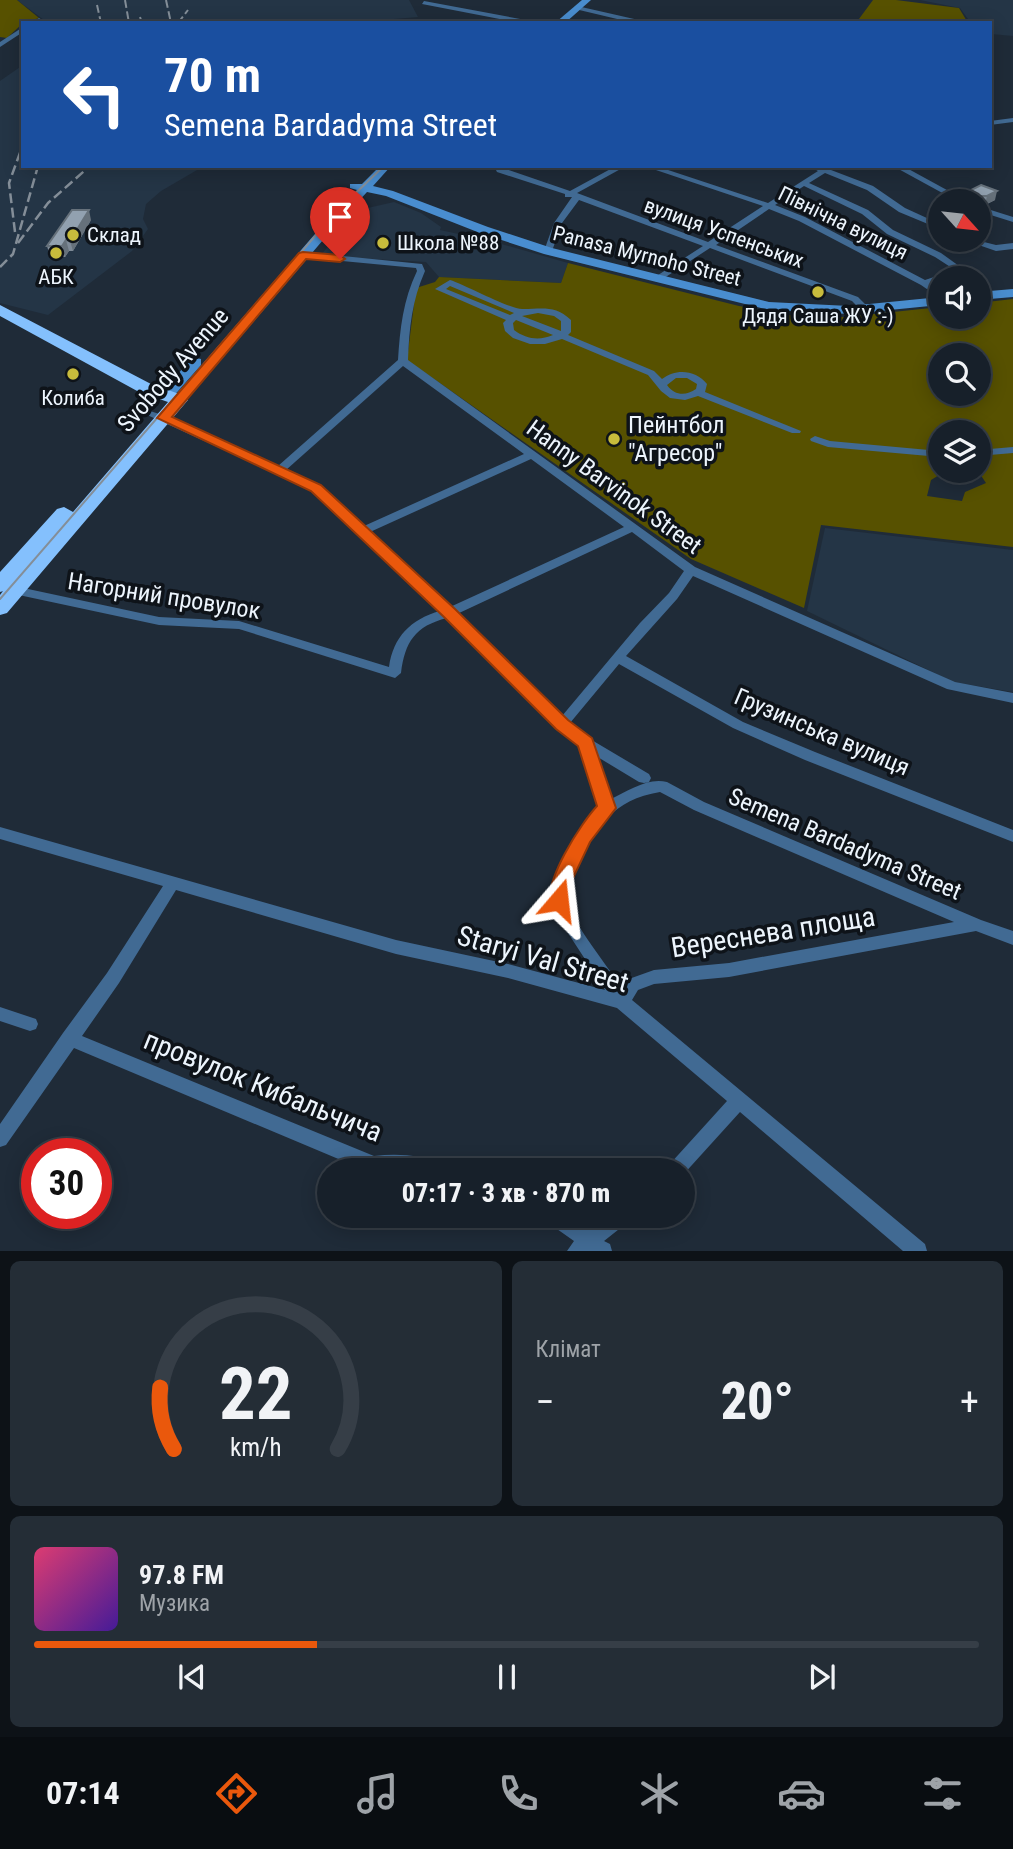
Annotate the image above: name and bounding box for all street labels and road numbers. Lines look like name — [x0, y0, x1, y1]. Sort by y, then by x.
street label: Північна вулиця — [774, 181, 912, 265]
street label: вулиця Успенських — [641, 193, 807, 273]
street label: Panasa Myrnoho Street — [551, 221, 743, 291]
street label: Svobody Avenue — [112, 302, 234, 438]
street label: Hanny Barvinok Street — [521, 414, 707, 560]
street label: Нагорний провулок — [66, 567, 263, 625]
street label: Грузинська вулиця — [730, 682, 914, 782]
street label: Semena Bardadyma Street — [724, 782, 966, 906]
street label: Вереснева площа — [669, 900, 877, 964]
street label: Staryi Val Street — [454, 919, 632, 999]
street label: провулок Кибальчича — [139, 1023, 387, 1149]

